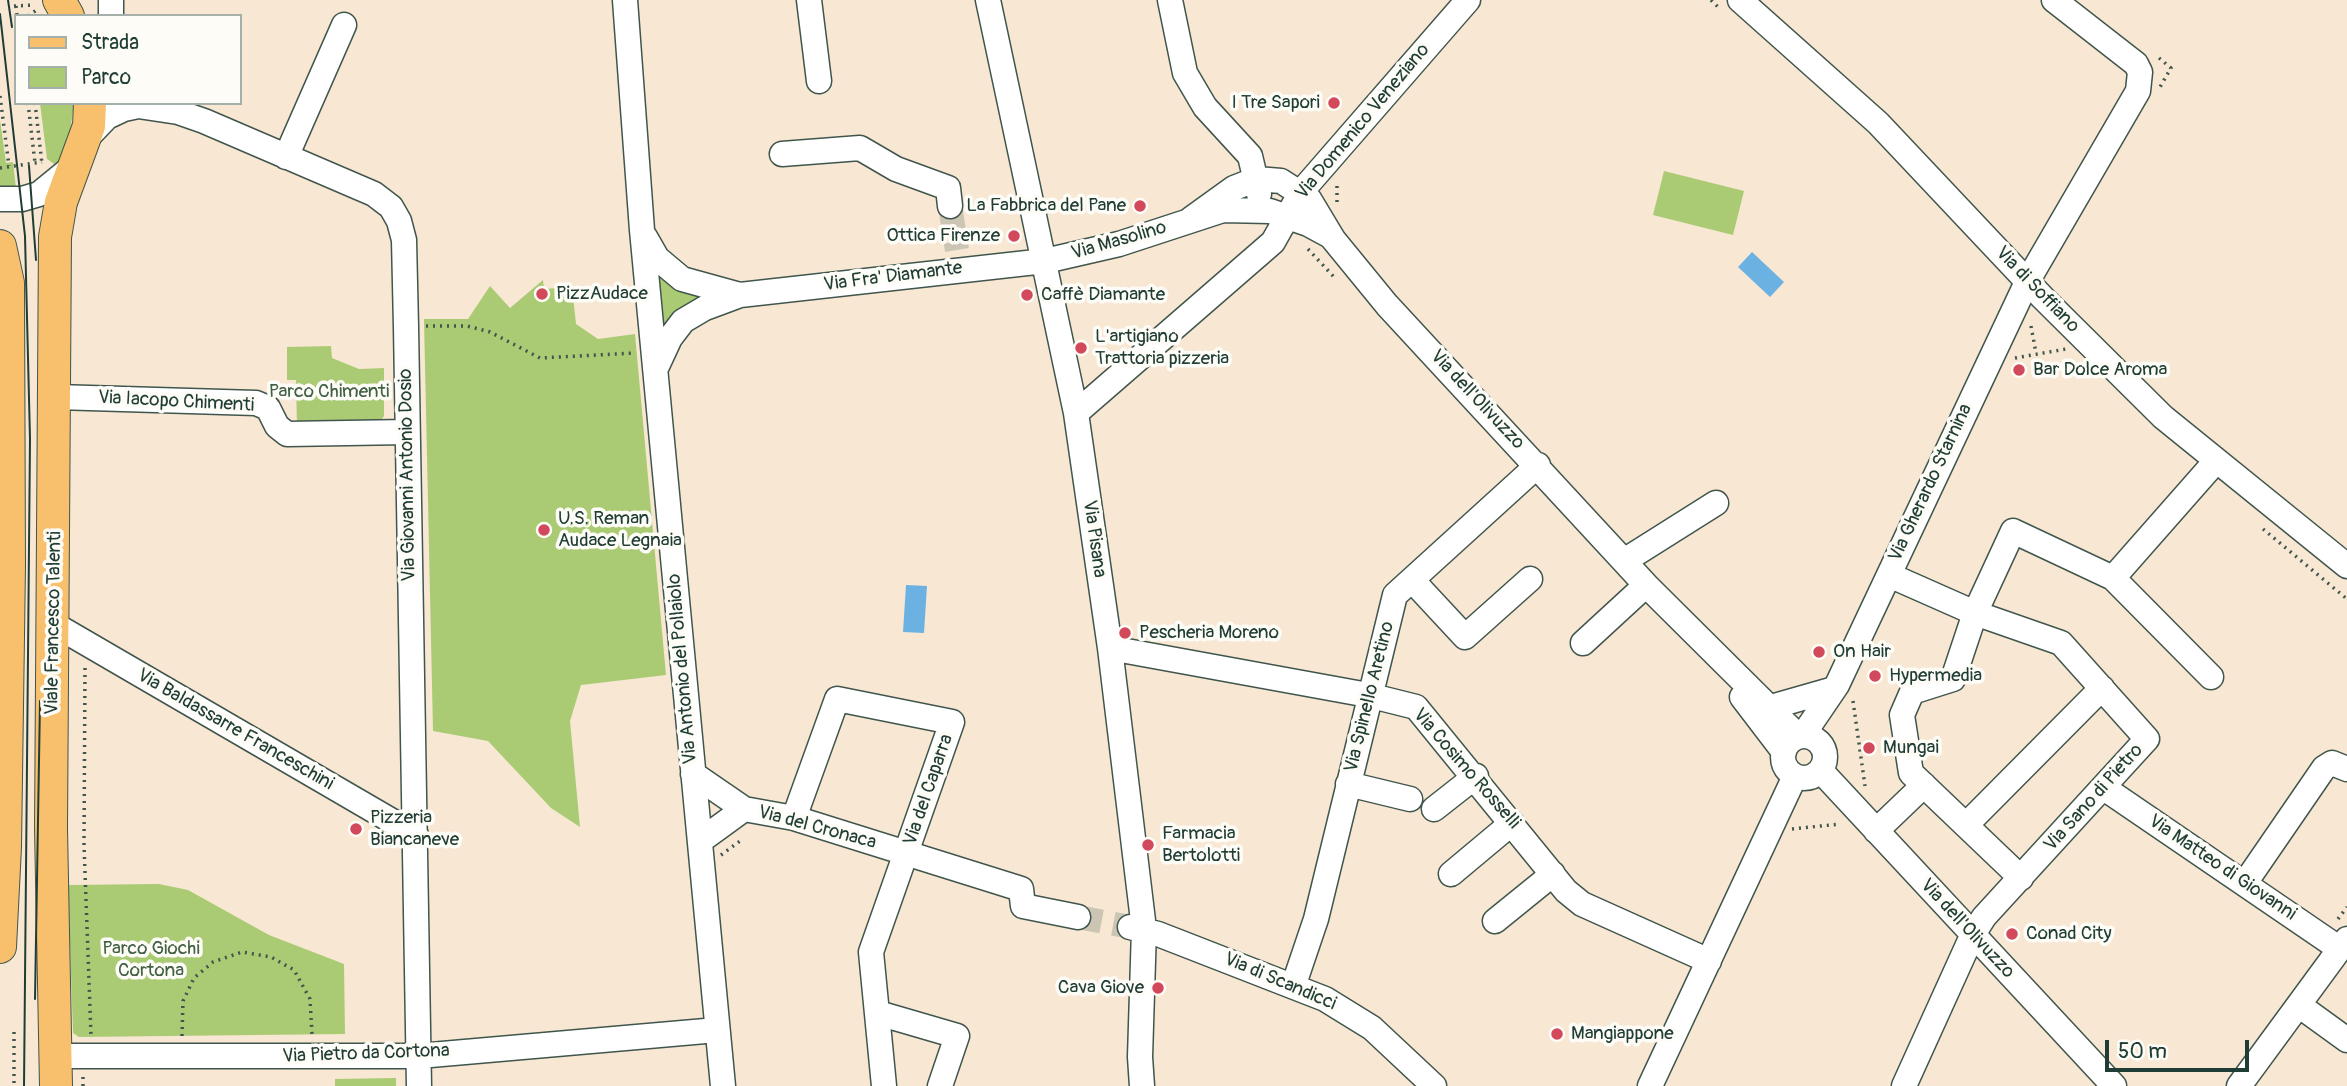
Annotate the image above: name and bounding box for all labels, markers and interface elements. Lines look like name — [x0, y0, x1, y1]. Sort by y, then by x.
legend — [14, 14, 242, 105]
text: Strada — [81, 29, 139, 56]
street label: Via Domenico Veneziano — [1291, 39, 1435, 205]
text: Parco — [81, 64, 131, 91]
place label: I Tre Sapori — [1231, 92, 1320, 114]
marker: I Tre Sapori — [1326, 95, 1342, 111]
place label: La Fabbrica del Pane — [966, 195, 1126, 217]
marker: La Fabbrica del Pane — [1132, 198, 1148, 214]
street label: Via Masolino — [1069, 217, 1169, 265]
place label: Ottica Firenze — [886, 225, 1000, 247]
marker: Ottica Firenze — [1006, 228, 1022, 244]
street label: Via di Soffiano — [1990, 242, 2084, 338]
street label: Via Fra' Diamante — [822, 257, 964, 297]
place label: PizzAudace — [556, 283, 648, 305]
place label: Caffè Diamante — [1041, 284, 1165, 306]
marker: PizzAudace — [534, 286, 550, 302]
marker: Caffè Diamante — [1019, 287, 1035, 303]
place label: L'artigiano Trattoria pizzeria — [1095, 326, 1229, 370]
marker: L'artigiano Trattoria pizzeria — [1073, 340, 1089, 356]
street label: Via dell'Olivuzzo — [1425, 345, 1529, 455]
place label: Bar Dolce Aroma — [2033, 359, 2167, 381]
marker: Bar Dolce Aroma — [2011, 362, 2027, 378]
street label: Via Giovanni Antonio Dosio — [395, 368, 421, 582]
park label: Parco Chimenti — [269, 381, 389, 403]
street label: Via Iacopo Chimenti — [97, 387, 255, 417]
street label: Via Gherardo Starnina — [1884, 400, 1978, 566]
street label: Via Pisana — [1077, 499, 1111, 579]
place label: U.S. Reman Audace Legnaia — [558, 508, 682, 552]
marker: U.S. Reman Audace Legnaia — [536, 522, 552, 538]
street label: Viale Francesco Talenti — [41, 531, 67, 715]
street label: Via Antonio del Pollaiolo — [663, 573, 703, 765]
street label: Via Spinello Aretino — [1340, 619, 1400, 775]
place label: Pescheria Moreno — [1139, 622, 1279, 644]
marker: Pescheria Moreno — [1117, 625, 1133, 641]
place label: On Hair — [1833, 641, 1891, 663]
marker: On Hair — [1811, 644, 1827, 660]
street label: Via Baldassarre Franceschini — [133, 664, 337, 796]
place label: Hypermedia — [1889, 665, 1982, 687]
marker: Hypermedia — [1867, 668, 1883, 684]
street label: Via Cosimo Rosselli — [1407, 704, 1525, 834]
street label: Via del Caparra — [899, 731, 959, 849]
place label: Mungai — [1883, 737, 1939, 759]
marker: Mungai — [1861, 740, 1877, 756]
street label: Via Sano di Pietro — [2040, 740, 2148, 856]
street label: Via del Cronaca — [755, 801, 879, 855]
place label: Pizzeria Biancaneve — [370, 807, 459, 851]
street label: Via Matteo di Giovanni — [2144, 810, 2300, 926]
marker: Pizzeria Biancaneve — [348, 821, 364, 837]
place label: Farmacia Bertolotti — [1162, 823, 1240, 867]
marker: Farmacia Bertolotti — [1140, 837, 1156, 853]
street label: Via dell'Olivuzzo — [1915, 874, 2019, 984]
place label: Conad City — [2026, 923, 2112, 945]
marker: Conad City — [2004, 926, 2020, 942]
park label: Parco Giochi Cortona — [102, 938, 200, 982]
street label: Via di Scandicci — [1220, 948, 1340, 1016]
place label: Cava Giove — [1058, 977, 1144, 999]
marker: Cava Giove — [1150, 980, 1166, 996]
place label: Mangiappone — [1571, 1023, 1674, 1045]
marker: Mangiappone — [1549, 1026, 1565, 1042]
scale bar — [2109, 1026, 2252, 1070]
text: 50 m — [2118, 1038, 2167, 1065]
street label: Via Pietro da Cortona — [282, 1040, 450, 1068]

